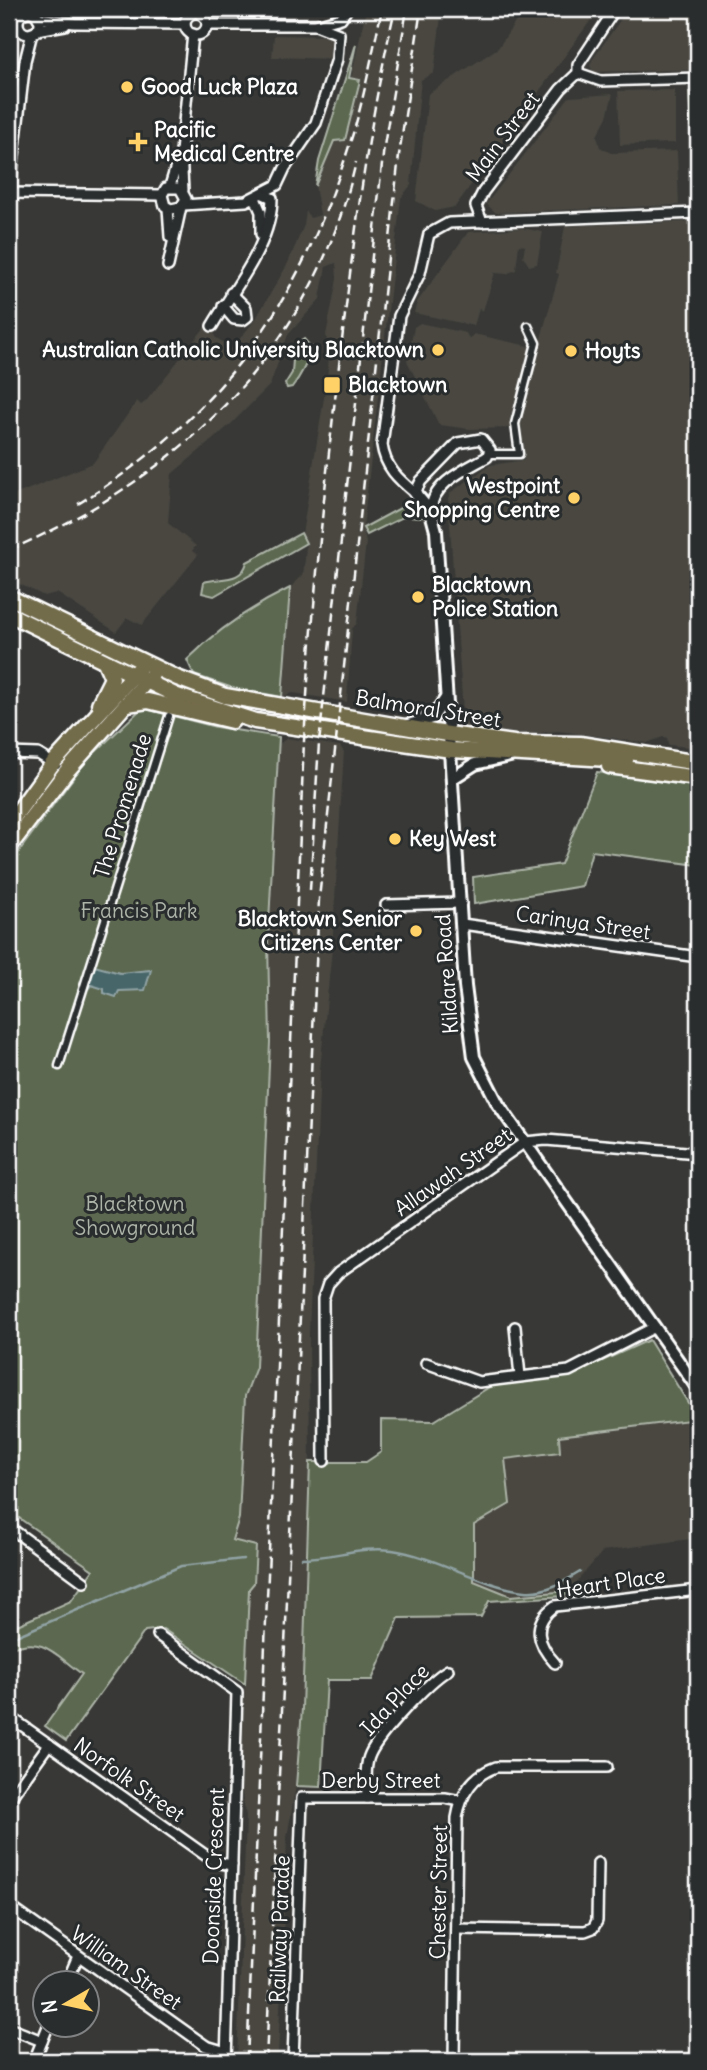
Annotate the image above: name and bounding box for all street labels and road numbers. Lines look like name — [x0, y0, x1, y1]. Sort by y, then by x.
street label: Main Street — [460, 86, 546, 187]
street label: Balmoral Street — [353, 684, 503, 733]
street label: The Promenade — [88, 730, 157, 881]
street label: Carinya Street — [514, 900, 652, 945]
street label: Kildare Road — [429, 913, 464, 1035]
street label: Allawah Street — [389, 1121, 516, 1222]
street label: Heart Place — [555, 1562, 667, 1604]
street label: Ida Place — [354, 1658, 435, 1741]
street label: Norfolk Street — [68, 1731, 190, 1828]
street label: Derby Street — [321, 1767, 441, 1794]
street label: Doonside Crescent — [197, 1787, 230, 1965]
street label: Chester Street — [424, 1824, 453, 1960]
street label: Railway Parade — [263, 1855, 296, 2003]
street label: William Street — [66, 1919, 187, 2016]

